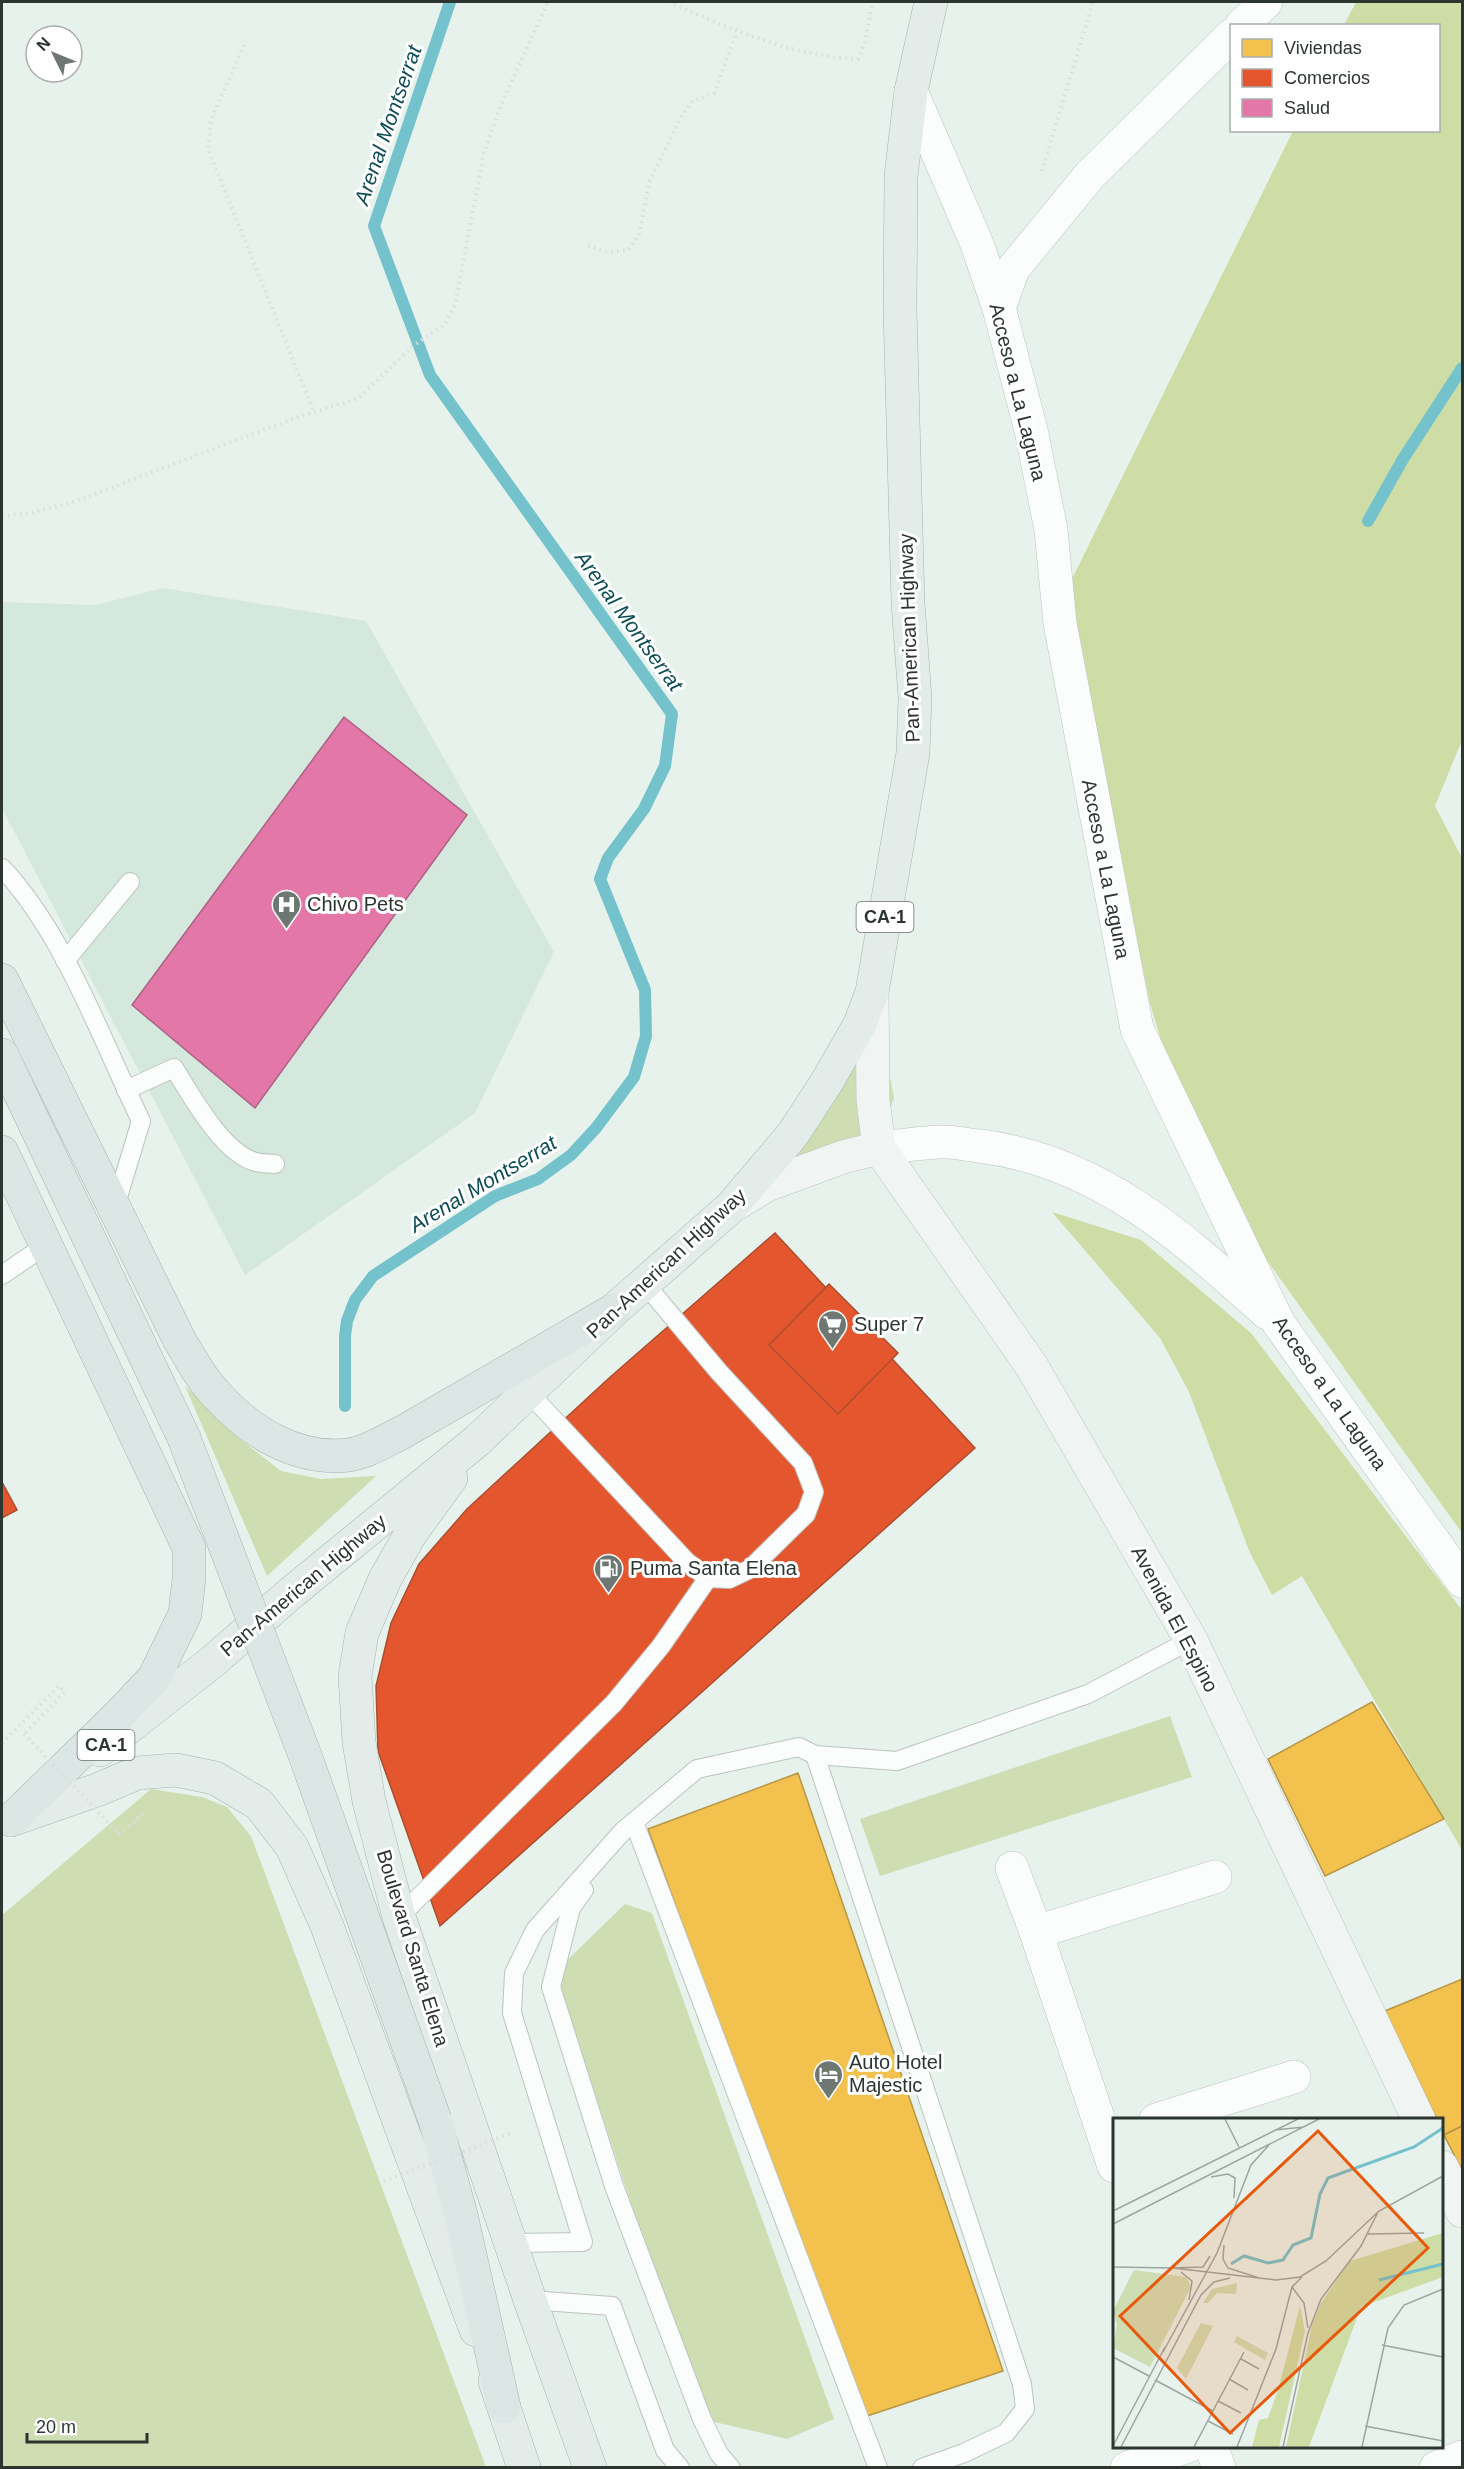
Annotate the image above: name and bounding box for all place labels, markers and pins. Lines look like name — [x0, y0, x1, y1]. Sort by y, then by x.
hospital icon: Chivo Pets — [270, 888, 302, 930]
place label: Chivo Pets — [307, 893, 404, 915]
supermarket icon: Super 7 — [817, 1308, 849, 1350]
place label: Super 7 — [854, 1313, 924, 1335]
fuel station icon: Puma Santa Elena — [593, 1552, 625, 1594]
place label: Puma Santa Elena — [630, 1557, 798, 1579]
place label: Auto Hotel Majestic — [849, 2051, 942, 2096]
hotel icon: Auto Hotel Majestic — [812, 2058, 844, 2100]

